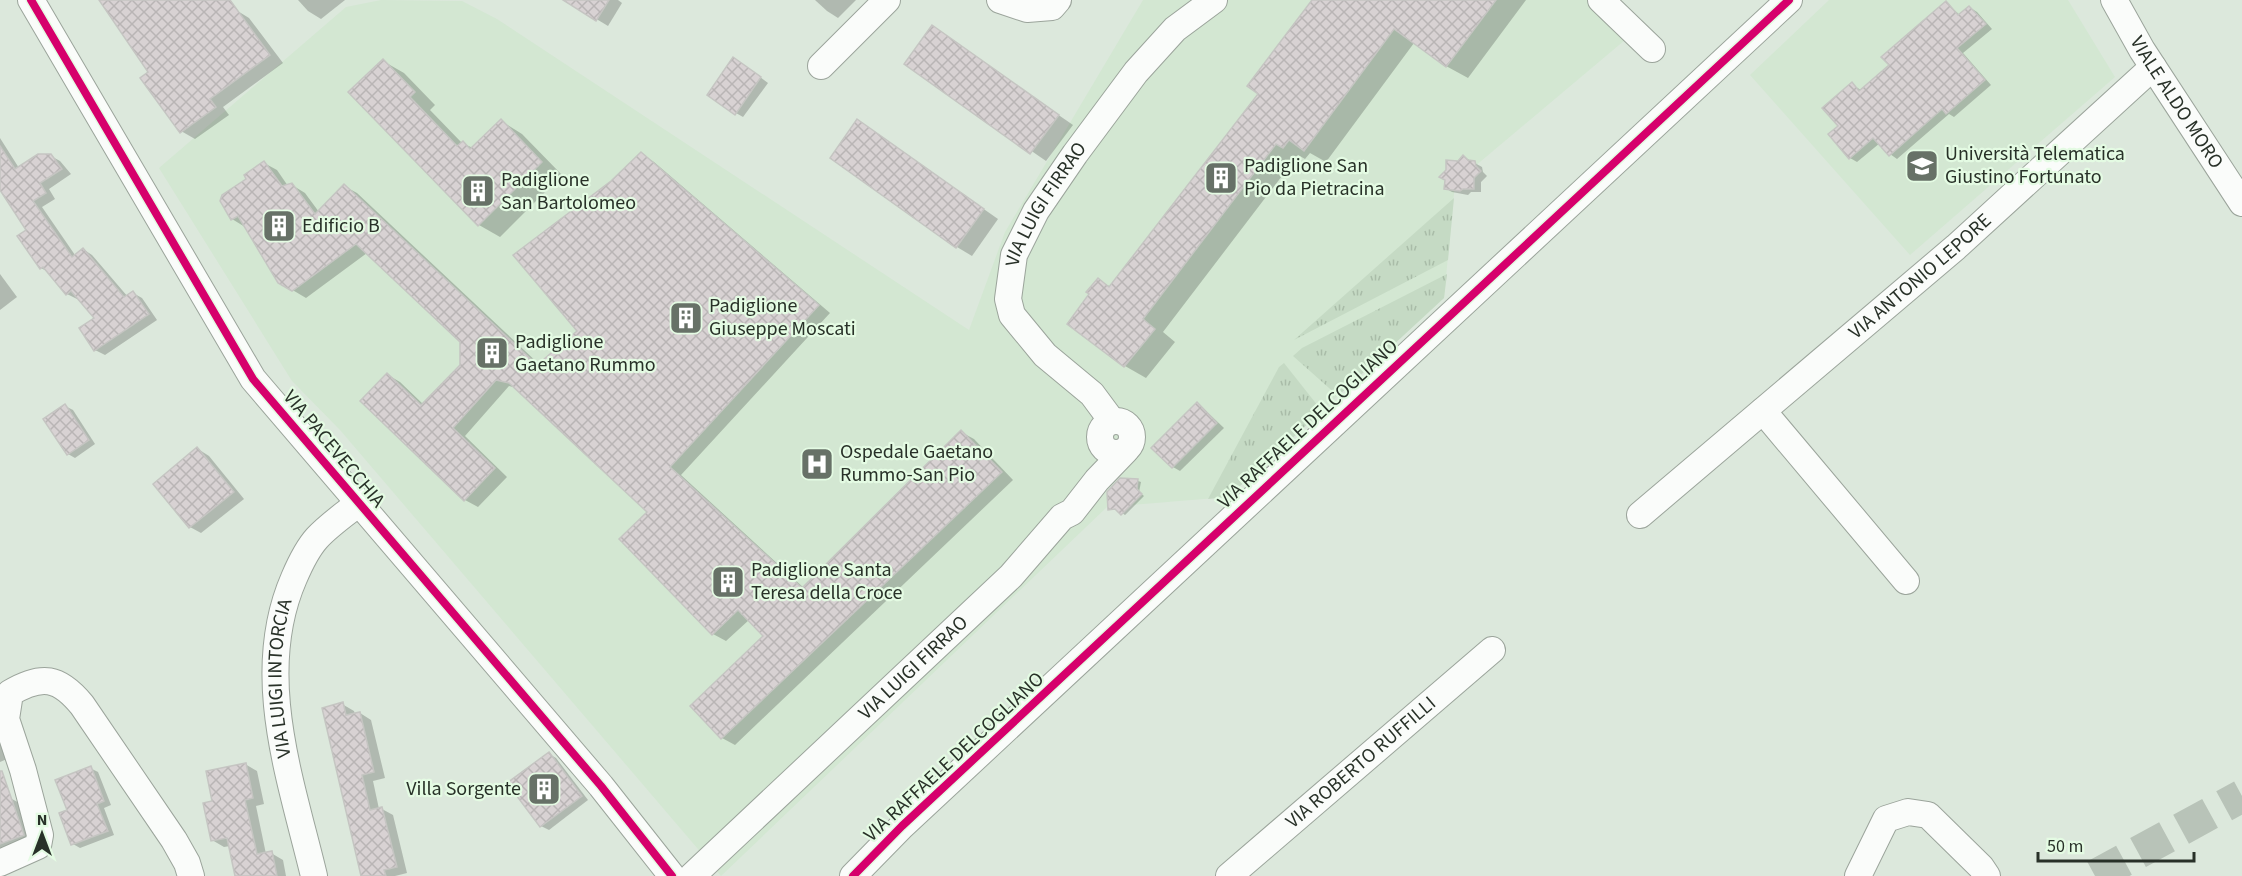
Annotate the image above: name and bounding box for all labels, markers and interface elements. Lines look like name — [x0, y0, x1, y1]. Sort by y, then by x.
street label: VIALE ALDO MORO — [2123, 31, 2230, 174]
street label: VIA LUIGI FIRRAO — [999, 136, 1093, 268]
place label: Università Telematica Giustino Fortunato — [1945, 140, 2125, 191]
school or university icon: Università Telematica Giustino Fortunato — [1904, 148, 1940, 184]
place label: Padiglione San Pio da Pietracina — [1244, 152, 1385, 203]
building icon: Padiglione San Pio da Pietracina — [1203, 160, 1239, 196]
place label: Padiglione San Bartolomeo — [501, 166, 636, 217]
building icon: Padiglione San Bartolomeo — [460, 173, 496, 209]
street label: VIA ANTONIO LEPORE — [1843, 207, 1998, 346]
building icon: Edificio B — [261, 208, 297, 244]
place label: Edificio B — [302, 212, 380, 240]
place label: Padiglione Giuseppe Moscati — [709, 292, 856, 343]
building icon: Padiglione Giuseppe Moscati — [668, 300, 704, 336]
place label: Padiglione Gaetano Rummo — [515, 328, 656, 379]
street label: VIA RAFFAELE DELCOGLIANO — [1211, 333, 1405, 515]
building icon: Padiglione Gaetano Rummo — [474, 335, 510, 371]
street label: VIA PACEVECCHIA — [276, 384, 392, 514]
place label: Ospedale Gaetano Rummo-San Pio — [840, 438, 993, 489]
hospital icon: Ospedale Gaetano Rummo-San Pio — [799, 446, 835, 482]
place label: Padiglione Santa Teresa della Croce — [751, 556, 902, 607]
building icon: Padiglione Santa Teresa della Croce — [710, 564, 746, 600]
street label: VIA LUIGI INTORCIA — [261, 595, 299, 760]
street label: VIA LUIGI FIRRAO — [852, 609, 974, 726]
street label: VIA RAFFAELE DELCOGLIANO — [857, 666, 1051, 848]
street label: VIA ROBERTO RUFFILLI — [1280, 690, 1442, 835]
building icon: Villa Sorgente — [526, 771, 562, 807]
place label: Villa Sorgente — [406, 775, 521, 803]
north arrow — [12, 804, 72, 864]
text: N — [37, 809, 47, 831]
scale bar — [2038, 825, 2194, 863]
text: 50 m — [2047, 834, 2083, 859]

